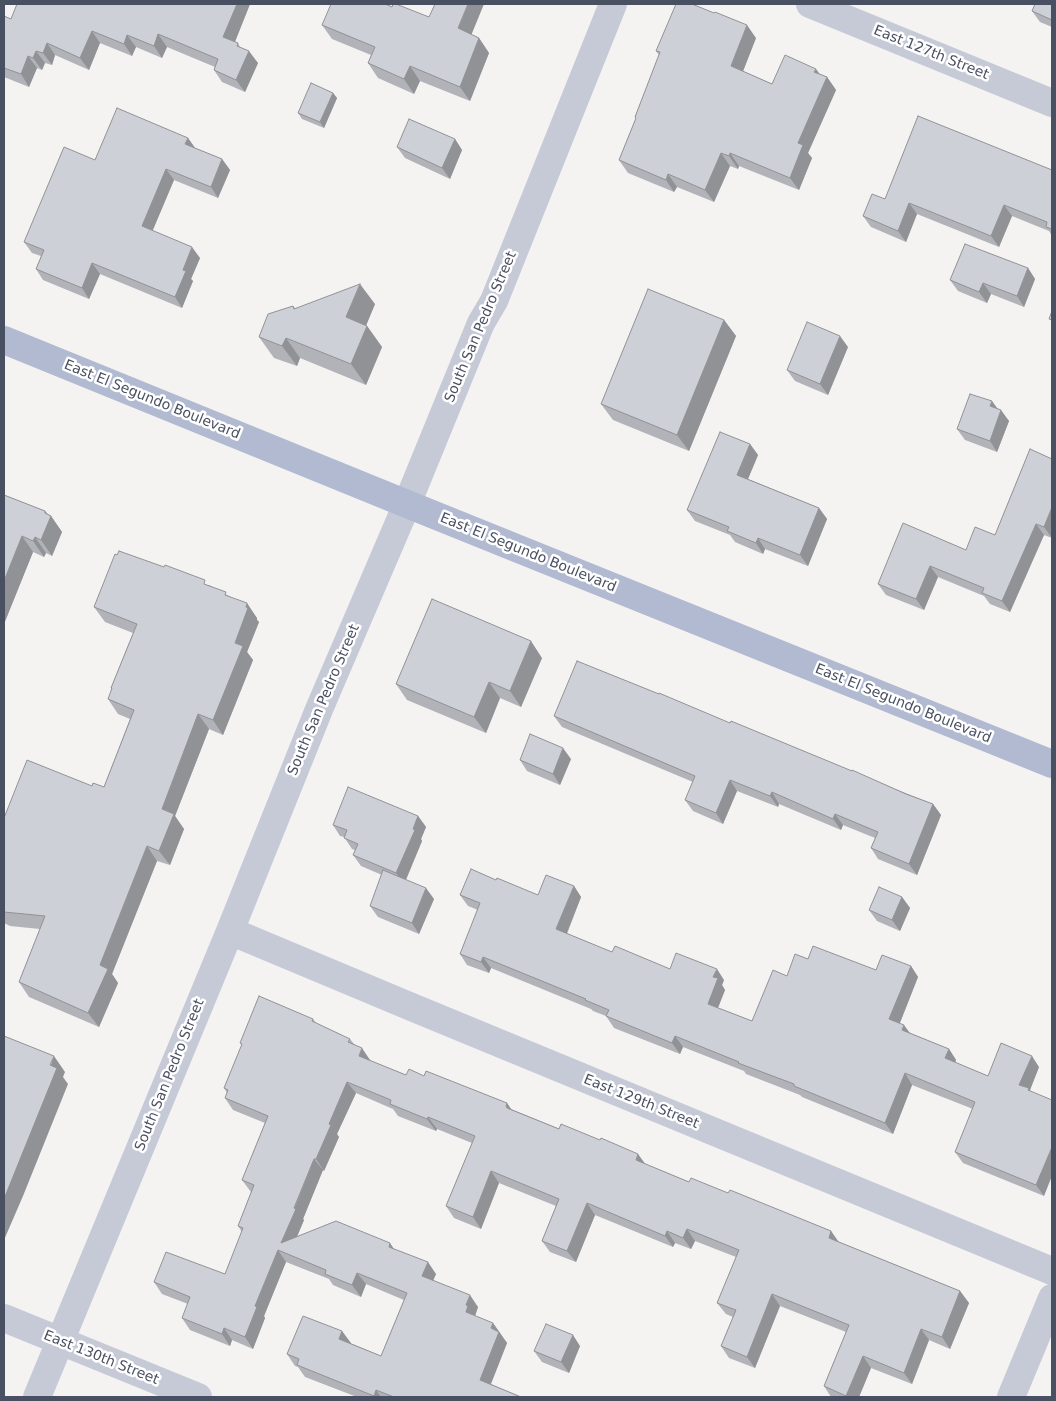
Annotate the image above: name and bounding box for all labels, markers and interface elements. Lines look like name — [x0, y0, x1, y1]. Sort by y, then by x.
street label: East 127th Street — [871, 22, 991, 84]
street label: South San Pedro Street — [442, 249, 520, 405]
street label: East El Segundo Boulevard — [61, 357, 243, 443]
street label: East El Segundo Boulevard — [437, 510, 619, 596]
street label: South San Pedro Street — [285, 622, 363, 778]
street label: East El Segundo Boulevard — [812, 661, 994, 747]
street label: South San Pedro Street — [132, 997, 208, 1153]
street label: East 129th Street — [581, 1071, 701, 1133]
street label: East 130th Street — [41, 1327, 161, 1389]

